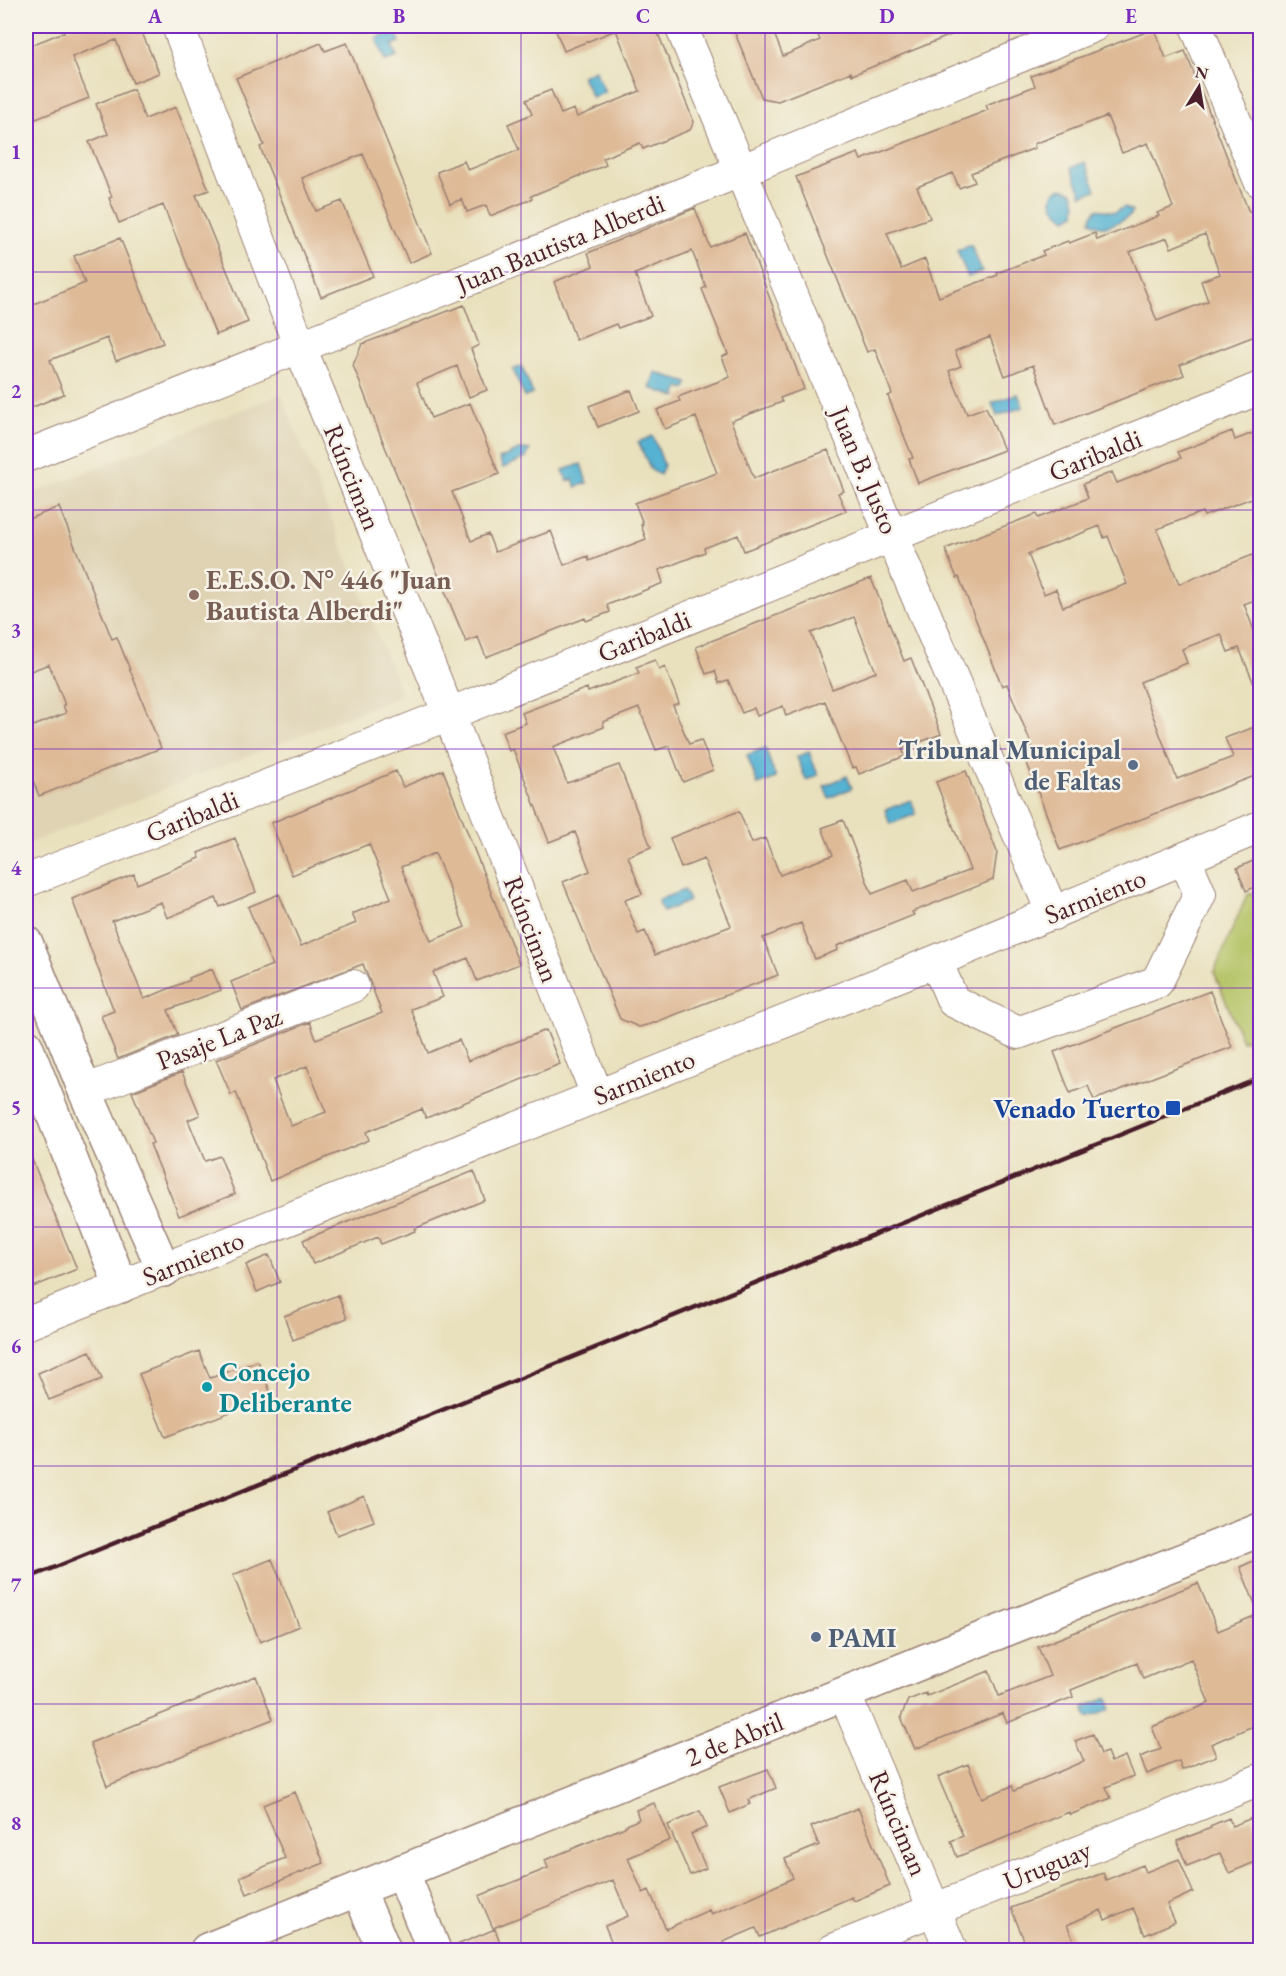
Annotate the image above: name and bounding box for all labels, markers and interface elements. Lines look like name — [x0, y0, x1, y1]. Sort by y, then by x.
text: A — [147, 3, 163, 29]
text: B — [393, 3, 405, 29]
text: C — [636, 3, 650, 29]
text: D — [879, 3, 895, 29]
text: E — [1125, 3, 1137, 29]
north arrow — [1169, 57, 1229, 117]
text: N — [1193, 61, 1210, 84]
text: 1 — [11, 139, 21, 165]
street label: Juan Bautista Alberdi — [449, 185, 670, 302]
text: 2 — [11, 378, 22, 404]
street label: Juan B. Justo — [822, 399, 908, 539]
street label: Rúnciman — [316, 419, 390, 535]
street label: Garibaldi — [1043, 420, 1147, 489]
place label: E.E.S.O. N° 446 "Juan Bautista Alberdi" — [206, 562, 452, 628]
marker: E.E.S.O. N° 446 "Juan Bautista Alberdi" — [187, 588, 201, 602]
street label: Garibaldi — [592, 601, 696, 670]
text: 3 — [11, 617, 21, 643]
place label: Tribunal Municipal de Faltas — [898, 732, 1121, 798]
marker: Tribunal Municipal de Faltas — [1126, 758, 1140, 772]
street label: Garibaldi — [140, 781, 244, 850]
text: 4 — [11, 855, 22, 881]
street label: Sarmiento — [1039, 860, 1151, 932]
street label: Rúnciman — [496, 871, 568, 987]
street label: Pasaje La Paz — [151, 998, 287, 1078]
street label: Sarmiento — [588, 1041, 700, 1113]
place label: Venado Tuerto — [993, 1091, 1160, 1126]
text: 5 — [11, 1094, 21, 1120]
marker: Venado Tuerto — [1164, 1099, 1182, 1117]
street label: Sarmiento — [137, 1222, 249, 1294]
text: 6 — [11, 1333, 22, 1359]
place label: Concejo Deliberante — [219, 1354, 352, 1420]
marker: Concejo Deliberante — [200, 1380, 214, 1394]
text: 7 — [11, 1572, 22, 1598]
place label: PAMI — [828, 1620, 896, 1655]
marker: PAMI — [809, 1630, 823, 1644]
street label: 2 de Abril — [680, 1704, 788, 1774]
street label: Rúnciman — [861, 1765, 937, 1881]
text: 8 — [11, 1810, 21, 1836]
street label: Uruguay — [998, 1832, 1096, 1898]

